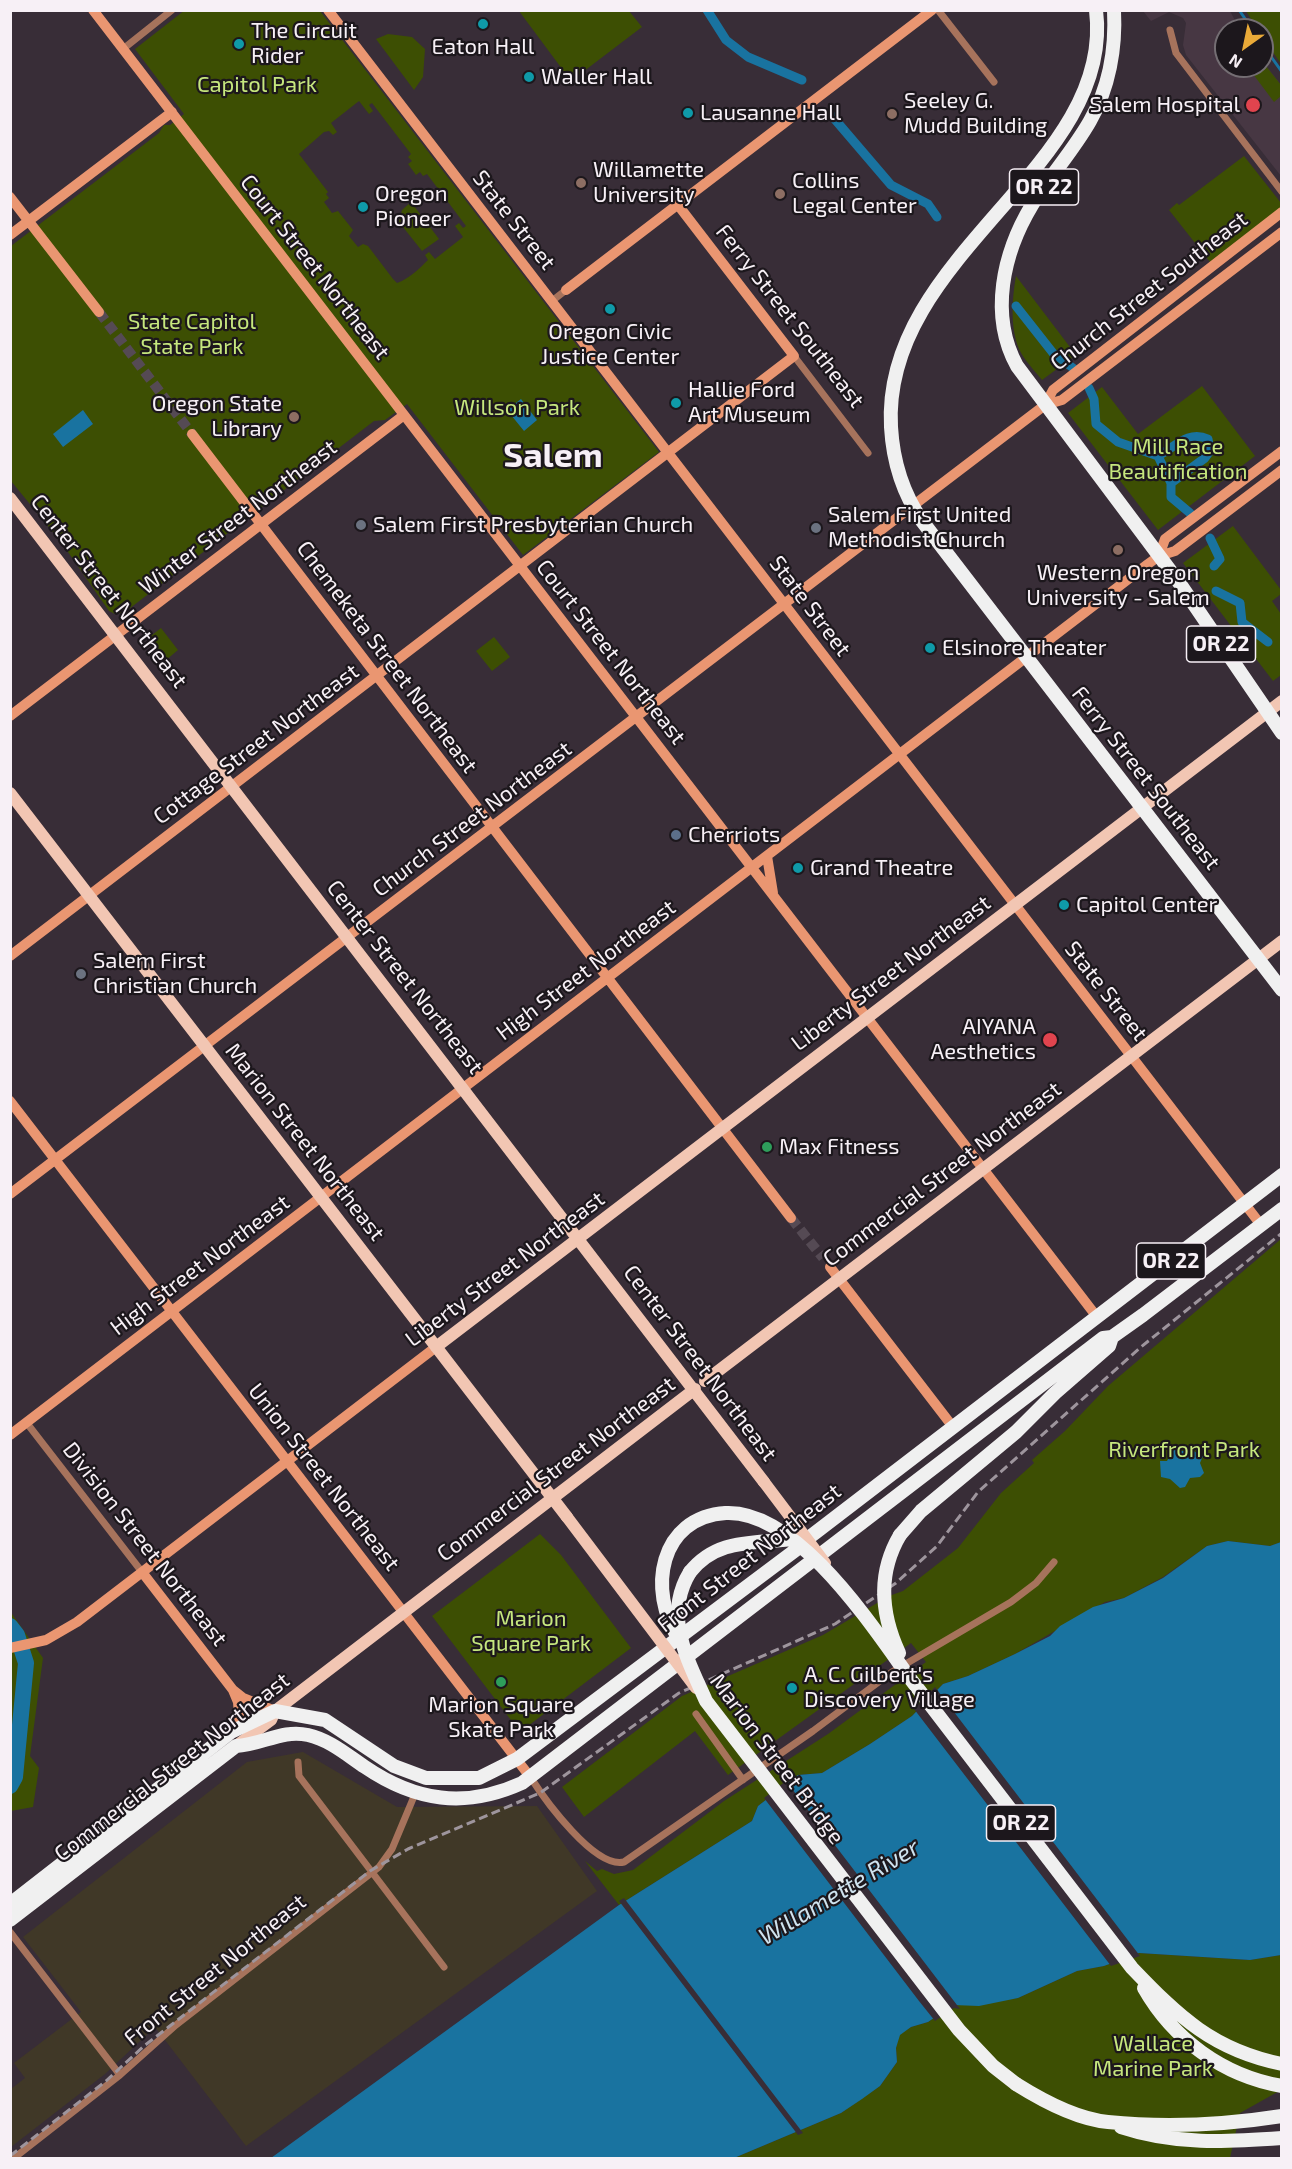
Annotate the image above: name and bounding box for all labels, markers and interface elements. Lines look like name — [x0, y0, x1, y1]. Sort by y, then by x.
marker: Eaton Hall — [476, 17, 490, 31]
place label: The Circuit Rider — [251, 18, 357, 70]
north arrow — [1214, 18, 1274, 78]
place label: Eaton Hall — [432, 34, 534, 60]
marker: The Circuit Rider — [232, 37, 246, 51]
text: N — [1225, 51, 1245, 73]
place label: Waller Hall — [541, 64, 652, 90]
marker: Waller Hall — [522, 70, 536, 84]
park label: Capitol Park — [197, 72, 317, 98]
place label: Seeley G. Mudd Building — [904, 88, 1047, 140]
place label: Salem Hospital — [1089, 92, 1240, 118]
marker: Salem Hospital — [1244, 96, 1262, 114]
place label: Lausanne Hall — [700, 100, 841, 126]
marker: Lausanne Hall — [681, 106, 695, 120]
marker: Seeley G. Mudd Building — [885, 107, 899, 121]
place label: Willamette University — [593, 157, 704, 208]
street label: State Street — [467, 165, 561, 275]
place label: Collins Legal Center — [792, 168, 917, 220]
street label: Court Street Northeast — [235, 169, 395, 365]
road number: OR 22 — [1010, 169, 1078, 205]
marker: Willamette University — [574, 176, 588, 190]
place label: Oregon Pioneer — [375, 181, 451, 232]
marker: Collins Legal Center — [773, 187, 787, 201]
marker: Oregon Pioneer — [356, 200, 370, 214]
street label: Church Street Southeast — [1045, 206, 1253, 376]
street label: Ferry Street Southeast — [710, 219, 870, 413]
marker: Oregon Civic Justice Center — [603, 302, 617, 316]
park label: State Capitol State Park — [128, 309, 256, 360]
place label: Oregon Civic Justice Center — [541, 319, 679, 370]
place label: Hallie Ford Art Museum — [688, 377, 810, 428]
place label: Oregon State Library — [152, 391, 282, 442]
park label: Willson Park — [454, 395, 580, 421]
marker: Hallie Ford Art Museum — [669, 396, 683, 410]
marker: Oregon State Library — [287, 410, 301, 424]
street label: Winter Street Northeast — [134, 434, 342, 600]
park label: Mill Race Beautification — [1108, 434, 1248, 486]
district label: Salem — [503, 436, 603, 476]
street label: Center Street Northeast — [25, 489, 193, 693]
place label: Salem First United Methodist Church — [828, 502, 1011, 554]
place label: Salem First Presbyterian Church — [373, 512, 693, 538]
marker: Salem First Presbyterian Church — [354, 518, 368, 532]
marker: Salem First United Methodist Church — [809, 521, 823, 535]
street label: Chemeketa Street Northeast — [291, 536, 483, 778]
marker: Western Oregon University - Salem — [1111, 543, 1125, 557]
street label: State Street — [764, 551, 856, 661]
street label: Court Street Northeast — [531, 554, 691, 750]
place label: Western Oregon University - Salem — [1026, 560, 1210, 612]
road number: OR 22 — [1186, 626, 1256, 662]
place label: Elsinore Theater — [942, 635, 1106, 661]
marker: Elsinore Theater — [923, 641, 937, 655]
street label: Cottage Street Northeast — [148, 658, 364, 830]
street label: Ferry Street Southeast — [1066, 681, 1226, 875]
street label: Church Street Northeast — [367, 736, 577, 902]
place label: Cherriots — [688, 822, 780, 848]
marker: Cherriots — [669, 828, 683, 842]
place label: Grand Theatre — [810, 855, 953, 881]
marker: Grand Theatre — [791, 861, 805, 875]
street label: Center Street Northeast — [321, 875, 489, 1079]
street label: Liberty Street Northeast — [786, 890, 996, 1056]
place label: Capitol Center — [1076, 892, 1217, 918]
street label: High Street Northeast — [491, 894, 681, 1046]
marker: Capitol Center — [1057, 898, 1071, 912]
street label: State Street — [1059, 936, 1153, 1046]
place label: Salem First Christian Church — [93, 948, 257, 999]
marker: Salem First Christian Church — [74, 967, 88, 981]
place label: AIYANA Aesthetics — [931, 1014, 1036, 1066]
marker: AIYANA Aesthetics — [1041, 1031, 1059, 1049]
street label: Marion Street Northeast — [220, 1038, 390, 1246]
street label: Commercial Street Northeast — [818, 1076, 1066, 1272]
place label: Max Fitness — [779, 1134, 900, 1160]
marker: Max Fitness — [760, 1140, 774, 1154]
street label: Liberty Street Northeast — [400, 1186, 610, 1352]
street label: High Street Northeast — [105, 1189, 295, 1341]
road number: OR 22 — [1136, 1243, 1206, 1279]
street label: Center Street Northeast — [618, 1260, 782, 1466]
street label: Commercial Street Northeast — [432, 1371, 680, 1567]
street label: Union Street Northeast — [243, 1378, 405, 1576]
street label: Division Street Northeast — [57, 1437, 233, 1651]
park label: Riverfront Park — [1108, 1437, 1260, 1463]
street label: Front Street Northeast — [652, 1478, 846, 1638]
park label: Marion Square Park — [471, 1606, 591, 1658]
place label: A. C. Gilbert's Discovery Village — [804, 1662, 975, 1714]
street label: Commercial Street Northeast — [49, 1667, 295, 1867]
street label: Marion Street Bridge — [704, 1669, 850, 1849]
marker: Marion Square Skate Park — [494, 1675, 508, 1689]
marker: A. C. Gilbert's Discovery Village — [785, 1681, 799, 1695]
place label: Marion Square Skate Park — [428, 1692, 574, 1744]
road number: OR 22 — [986, 1805, 1056, 1841]
water label: Willamette River — [753, 1833, 925, 1951]
street label: Front Street Northeast — [119, 1889, 311, 2051]
park label: Wallace Marine Park — [1093, 2031, 1213, 2082]

